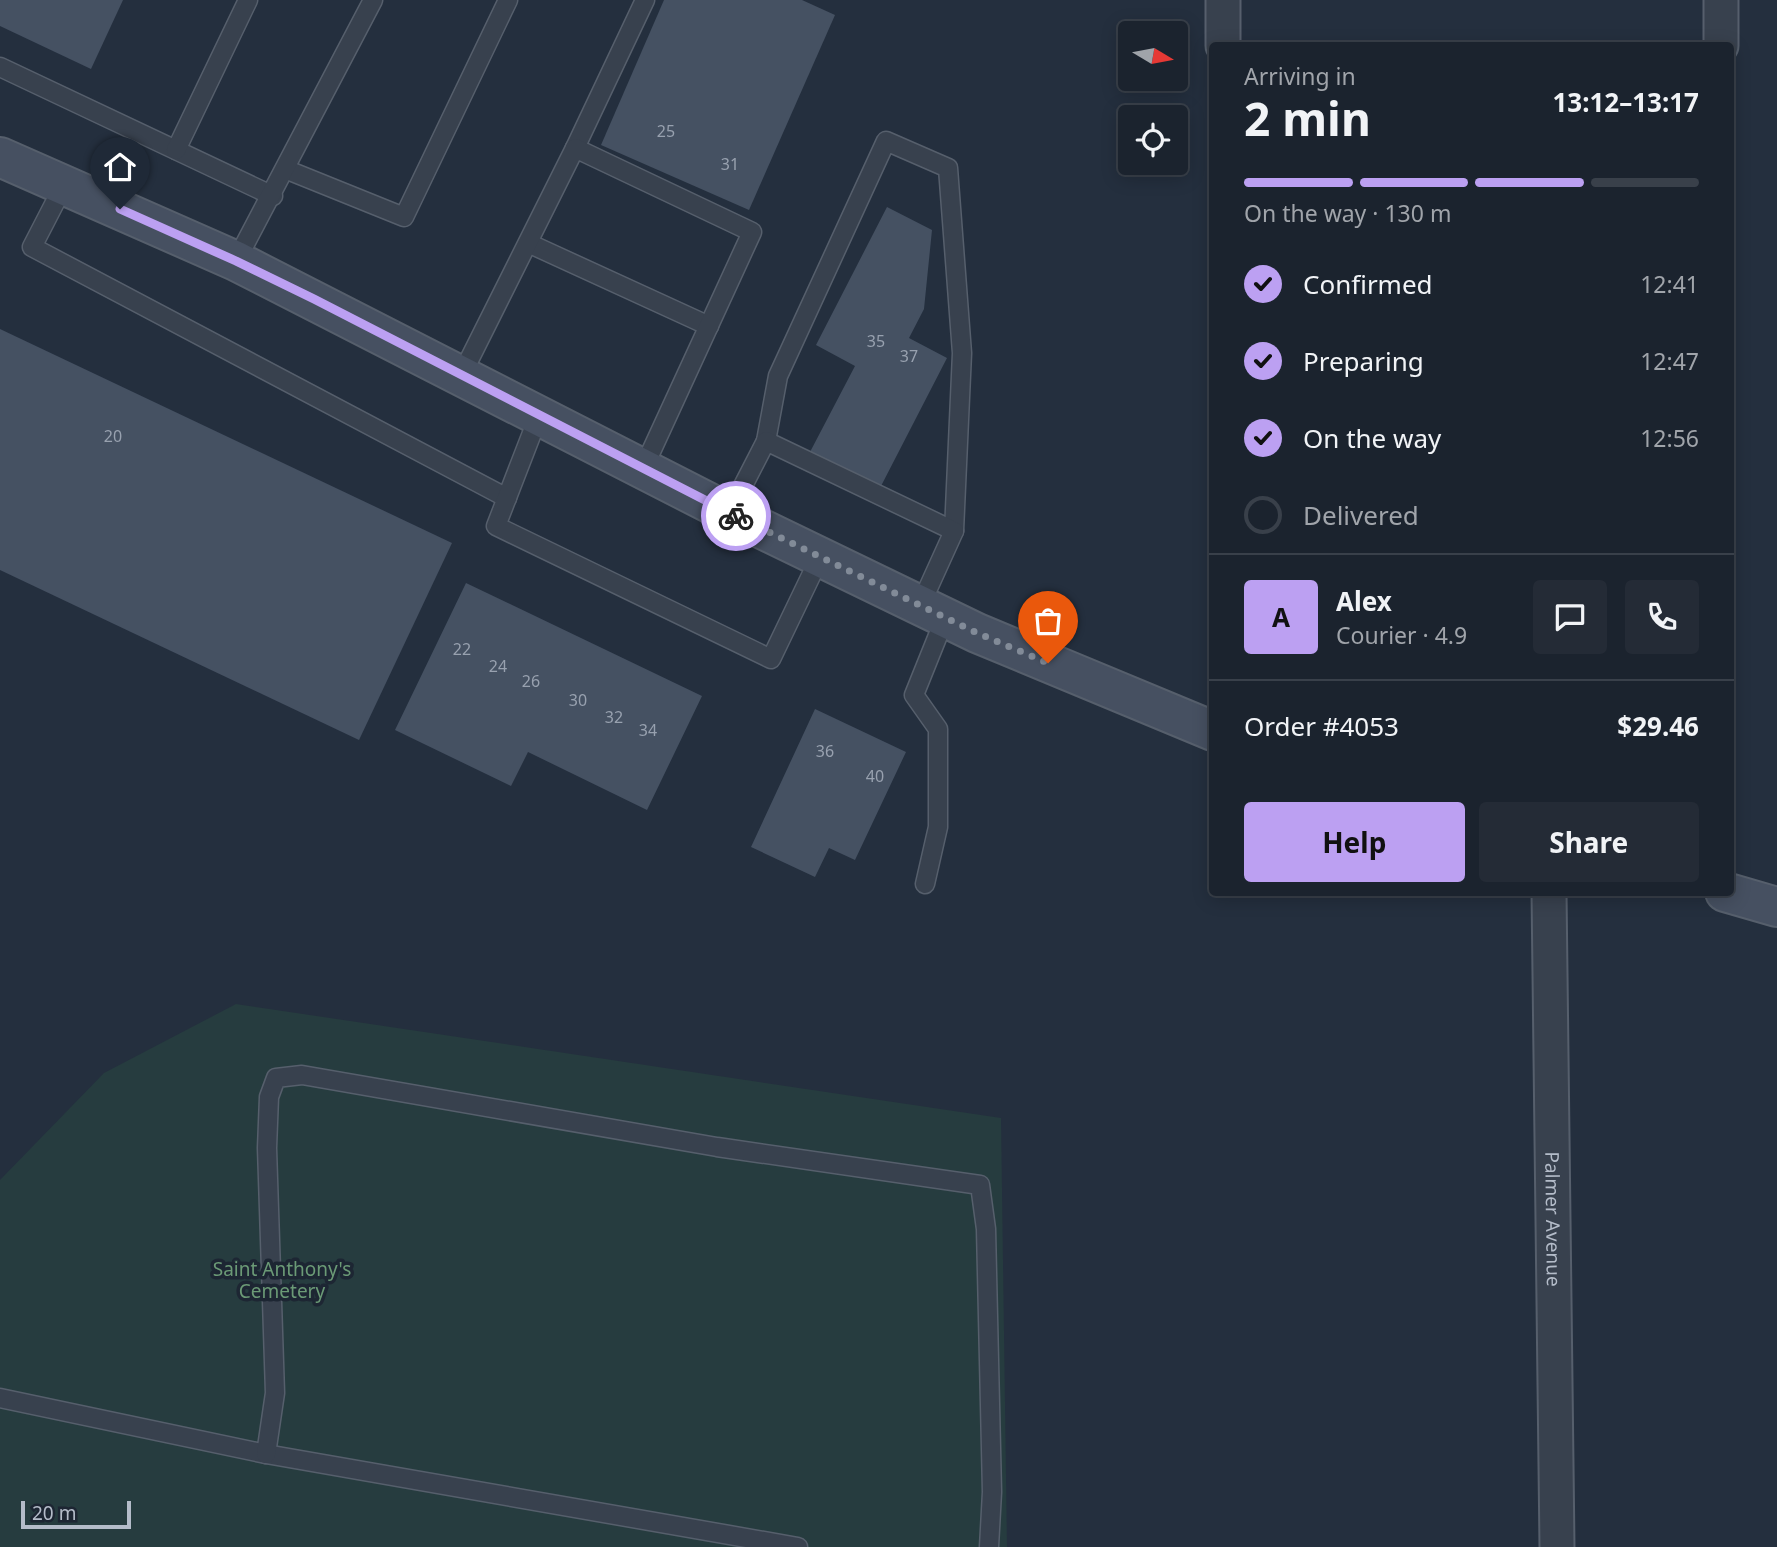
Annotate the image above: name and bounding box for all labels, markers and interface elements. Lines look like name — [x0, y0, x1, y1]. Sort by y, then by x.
north arrow — [1118, 21, 1188, 91]
map controls — [1118, 21, 1188, 175]
text: Arriving in — [1244, 60, 1356, 92]
text: 13:12–13:17 — [1552, 84, 1699, 120]
text: 2 min — [1244, 87, 1371, 149]
button: locate — [1118, 105, 1188, 175]
house number: 25 — [657, 120, 675, 142]
pin — [90, 137, 150, 209]
icon: home — [101, 148, 139, 186]
house number: 31 — [721, 153, 739, 175]
text: On the way · 130 m — [1244, 197, 1451, 229]
icon: check — [1244, 265, 1282, 303]
text: Confirmed — [1303, 266, 1433, 302]
text: 12:41 — [1640, 268, 1699, 300]
house number: 35 — [867, 330, 885, 352]
icon: check — [1244, 342, 1282, 380]
text: Preparing — [1303, 343, 1424, 379]
house number: 37 — [900, 345, 918, 367]
text: 12:47 — [1640, 345, 1699, 377]
icon: check — [1244, 419, 1282, 457]
text: On the way — [1303, 420, 1441, 456]
text: 12:56 — [1640, 422, 1699, 454]
house number: 20 — [104, 425, 122, 447]
courier — [701, 481, 771, 551]
icon: bike — [717, 497, 755, 535]
text: Delivered — [1303, 497, 1419, 533]
button: chat — [1533, 580, 1607, 654]
button: phone — [1625, 580, 1699, 654]
text: Alex — [1336, 583, 1392, 619]
pin — [1018, 591, 1078, 663]
text: A — [1272, 599, 1290, 635]
icon: bag — [1029, 602, 1067, 640]
text: Courier · 4.9 — [1336, 619, 1467, 651]
house number: 22 — [453, 638, 471, 660]
house number: 24 — [489, 655, 507, 677]
house number: 26 — [522, 670, 540, 692]
house number: 30 — [569, 689, 587, 711]
house number: 32 — [605, 706, 623, 728]
text: Order #4053 — [1244, 708, 1399, 744]
text: $29.46 — [1617, 708, 1699, 744]
house number: 34 — [639, 719, 657, 741]
house number: 36 — [816, 740, 834, 762]
house number: 40 — [866, 765, 884, 787]
button: Help — [1244, 802, 1465, 882]
button: Share — [1479, 802, 1699, 882]
street label: Palmer Avenue — [1539, 1151, 1567, 1287]
park label: Saint Anthony's Cemetery — [213, 1256, 351, 1304]
scale bar — [21, 1498, 131, 1530]
text: 20 m — [32, 1500, 76, 1526]

